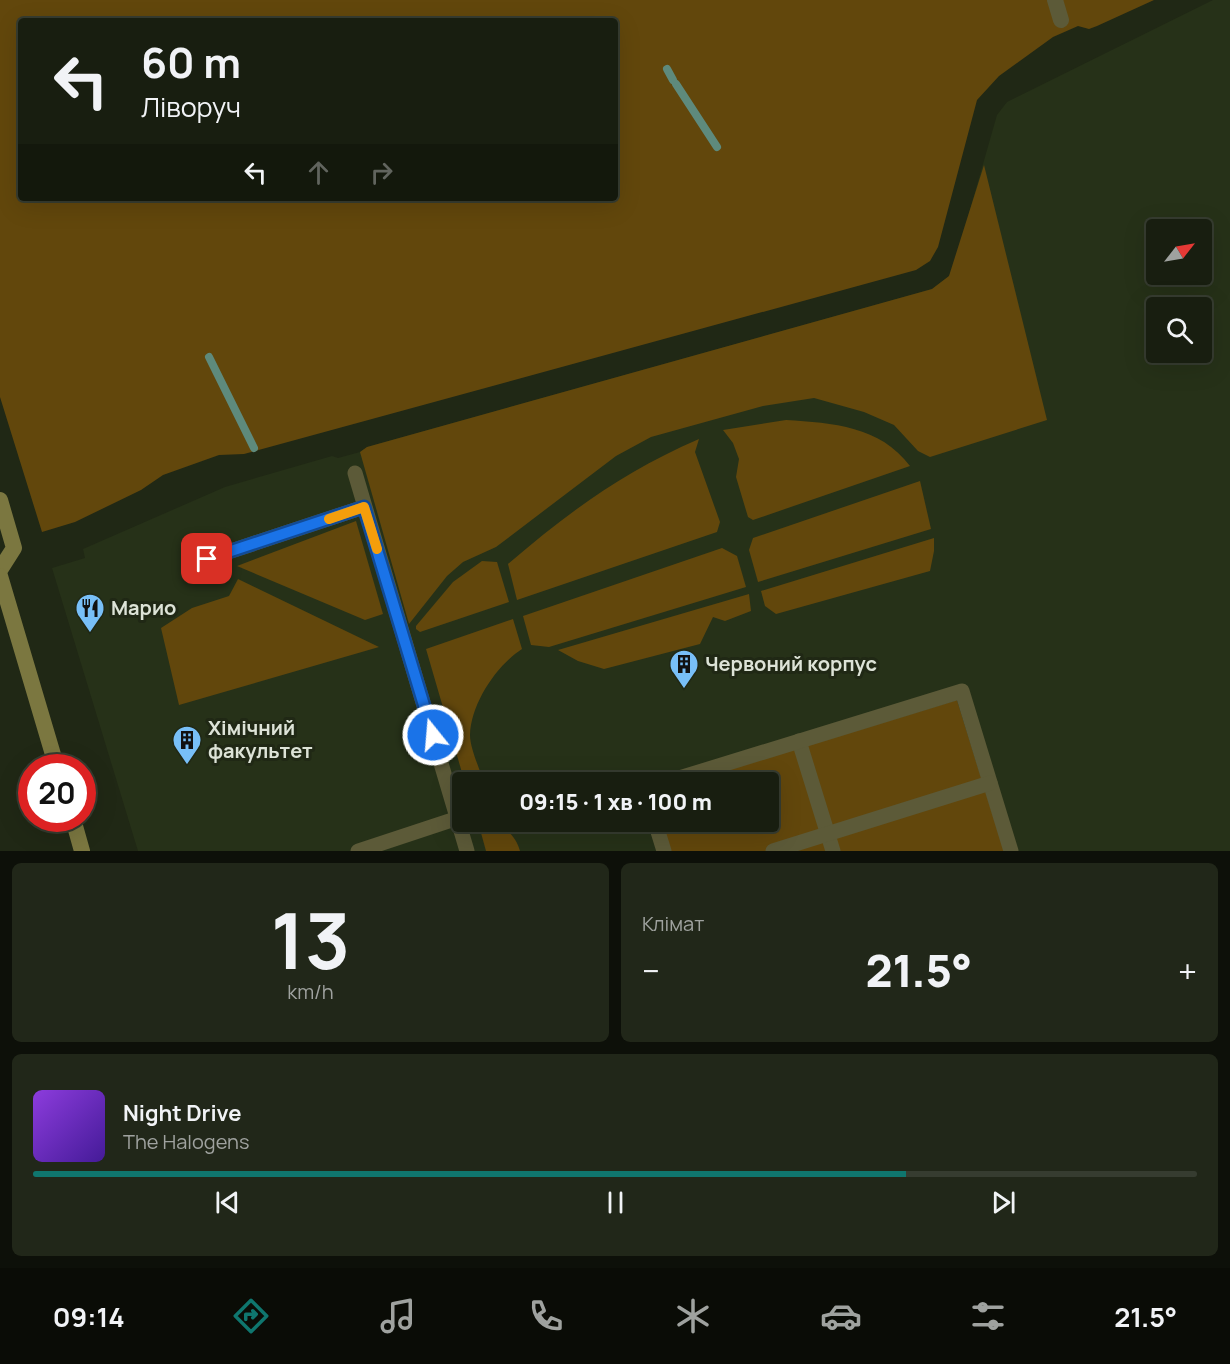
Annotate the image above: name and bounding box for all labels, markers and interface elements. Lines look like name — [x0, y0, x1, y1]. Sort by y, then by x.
text: 60 m — [141, 33, 241, 91]
icon: left — [42, 42, 120, 120]
text: Ліворуч — [141, 88, 241, 125]
icon: left — [239, 156, 272, 189]
icon: ahead — [302, 156, 335, 189]
icon: right — [365, 156, 398, 189]
north arrow — [1146, 219, 1212, 285]
map controls — [1146, 219, 1212, 363]
button: search — [1146, 297, 1212, 363]
pin — [181, 533, 232, 584]
icon: arrive — [190, 542, 223, 575]
restaurant icon: Марио — [74, 592, 106, 634]
place label: Марио — [111, 594, 176, 621]
building icon: Червоний корпус — [668, 648, 700, 690]
place label: Червоний корпус — [705, 650, 877, 677]
position arrow — [401, 703, 465, 767]
place label: Хімічний факультет — [208, 714, 313, 764]
building icon: Хімічний факультет — [171, 724, 203, 766]
speed limit sign: 20 — [18, 754, 96, 832]
text: 09:15 · 1 хв · 100 m — [519, 787, 712, 817]
text: 13 — [271, 886, 350, 992]
text: Клімат — [642, 910, 704, 937]
text: 21.5° — [865, 939, 972, 1001]
text: − — [642, 948, 660, 993]
text: + — [1178, 948, 1197, 993]
text: km/h — [287, 978, 334, 1005]
text: Night Drive — [123, 1098, 242, 1128]
text: The Halogens — [123, 1128, 249, 1155]
icon: previous — [211, 1186, 244, 1219]
icon: pause — [599, 1186, 632, 1219]
icon: next — [987, 1186, 1020, 1219]
icon: directions — [230, 1295, 272, 1337]
icon: music — [377, 1295, 419, 1337]
icon: phone — [525, 1295, 567, 1337]
icon: climate — [672, 1295, 714, 1337]
icon: car — [820, 1295, 862, 1337]
icon: filters — [967, 1295, 1009, 1337]
text: 09:14 — [53, 1298, 125, 1335]
text: 21.5° — [1114, 1298, 1177, 1335]

